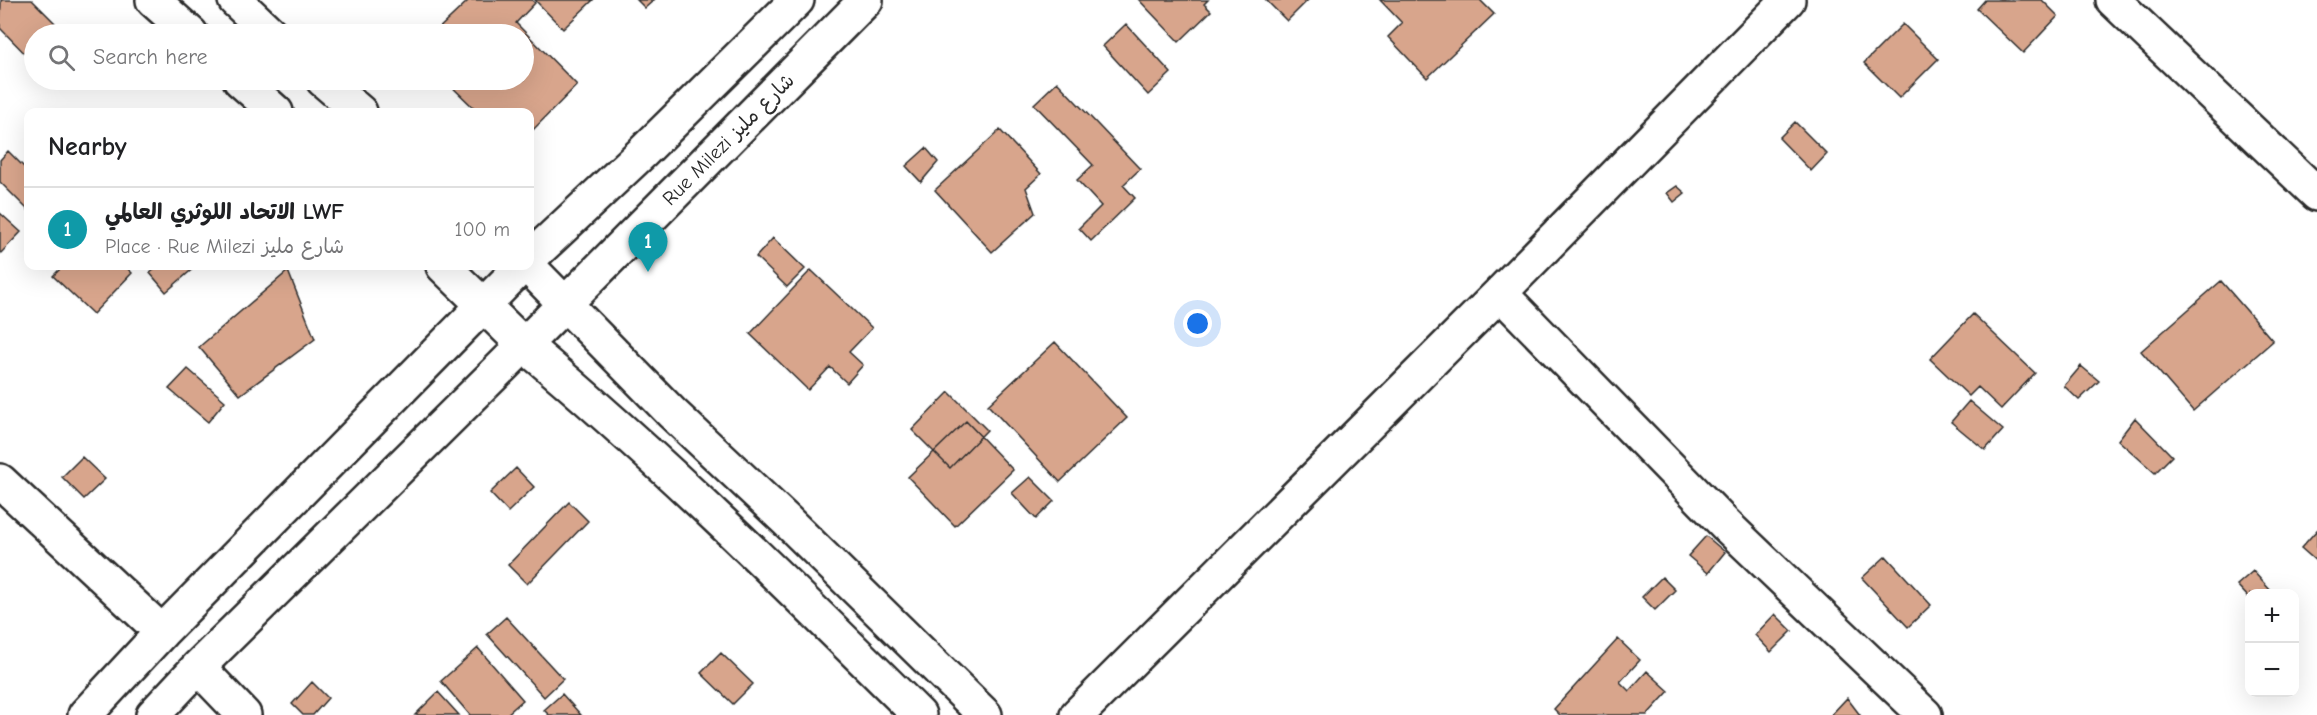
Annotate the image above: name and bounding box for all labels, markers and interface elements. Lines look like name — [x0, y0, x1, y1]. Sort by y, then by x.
search box — [24, 24, 534, 90]
icon: search — [45, 41, 78, 74]
text: Search here — [93, 44, 208, 70]
street label: Rue Milezi شارع مليز — [658, 69, 800, 211]
text: Nearby — [48, 132, 127, 162]
text: الاتحاد اللوثري العالمي LWF — [105, 199, 344, 225]
text: 1 — [64, 218, 71, 241]
text: 100 m — [455, 218, 510, 241]
pin: 1 — [628, 222, 668, 272]
text: Place · Rue Milezi شارع مليز — [105, 235, 344, 258]
your location — [1183, 309, 1212, 338]
map controls — [2245, 589, 2299, 697]
button: + — [2245, 589, 2299, 643]
button: − — [2245, 643, 2299, 697]

